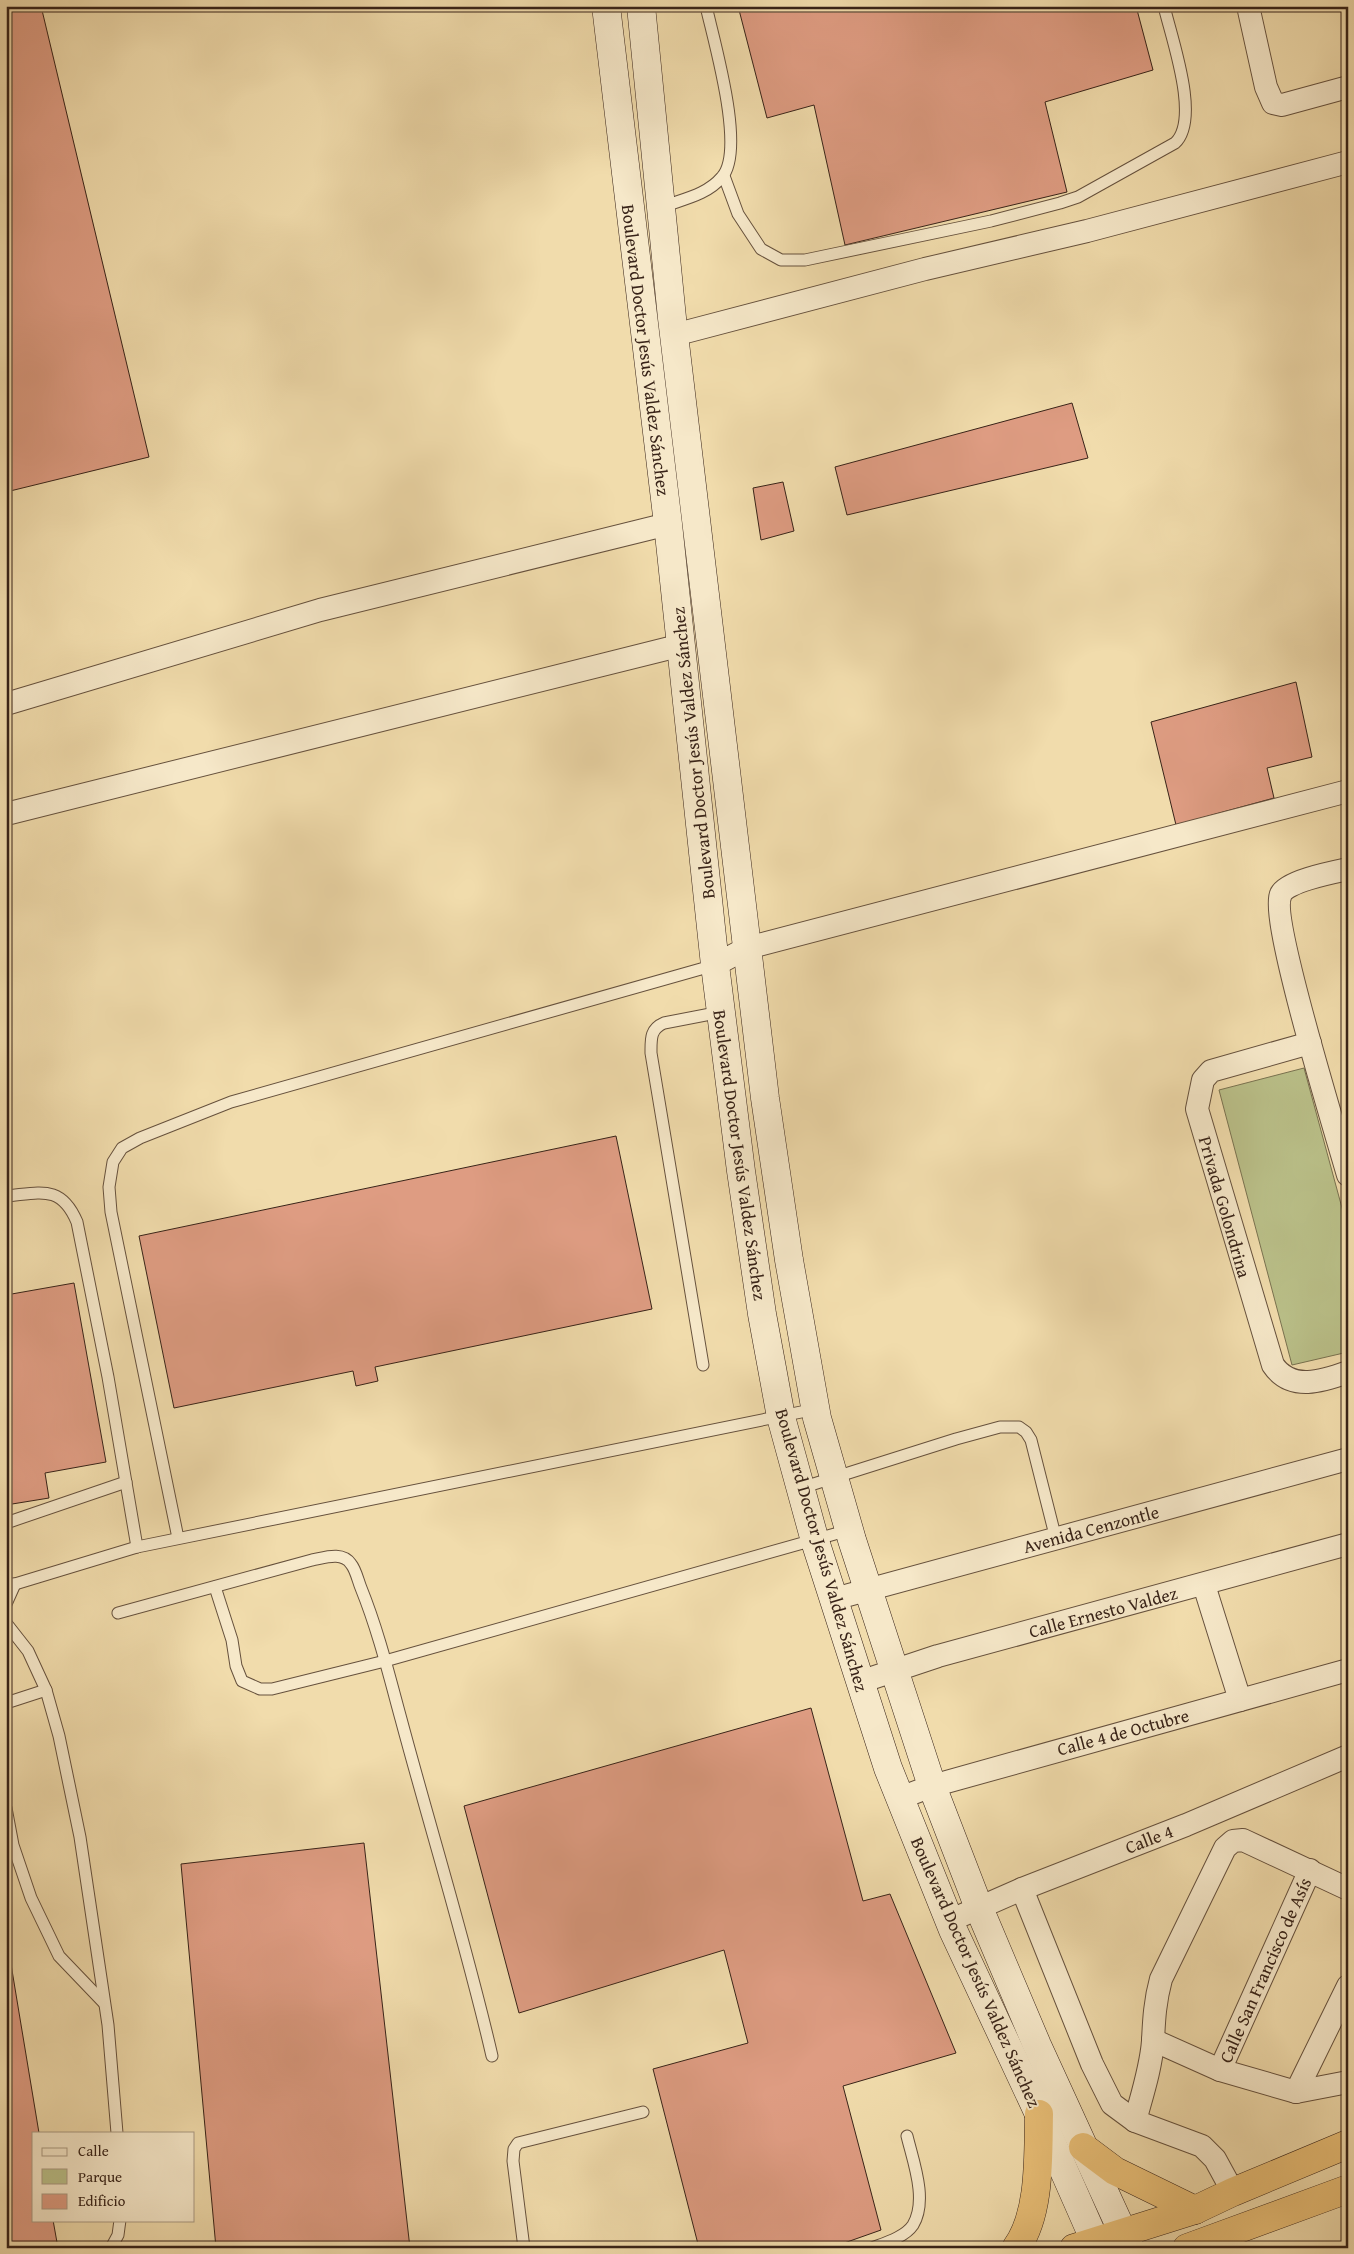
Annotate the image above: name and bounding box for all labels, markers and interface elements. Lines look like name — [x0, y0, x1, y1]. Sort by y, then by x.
street label: Boulevard Doctor Jesús Valdez Sánchez — [615, 203, 677, 497]
street label: Boulevard Doctor Jesús Valdez Sánchez — [664, 606, 722, 900]
street label: Boulevard Doctor Jesús Valdez Sánchez — [706, 1008, 774, 1302]
street label: Privada Golondrina — [1192, 1133, 1258, 1281]
street label: Boulevard Doctor Jesús Valdez Sánchez — [769, 1405, 875, 1695]
street label: Avenida Cenzontle — [1020, 1498, 1162, 1560]
street label: Calle Ernesto Valdez — [1026, 1579, 1180, 1645]
street label: Calle 4 de Octubre — [1054, 1701, 1192, 1763]
street label: Calle 4 — [1121, 1818, 1177, 1860]
street label: Boulevard Doctor Jesús Valdez Sánchez — [904, 1832, 1048, 2112]
street label: Calle San Francisco de Asís — [1212, 1873, 1318, 2067]
legend — [32, 2132, 195, 2222]
text: Calle — [78, 2140, 109, 2161]
text: Parque — [78, 2166, 122, 2187]
text: Edificio — [78, 2190, 126, 2211]

